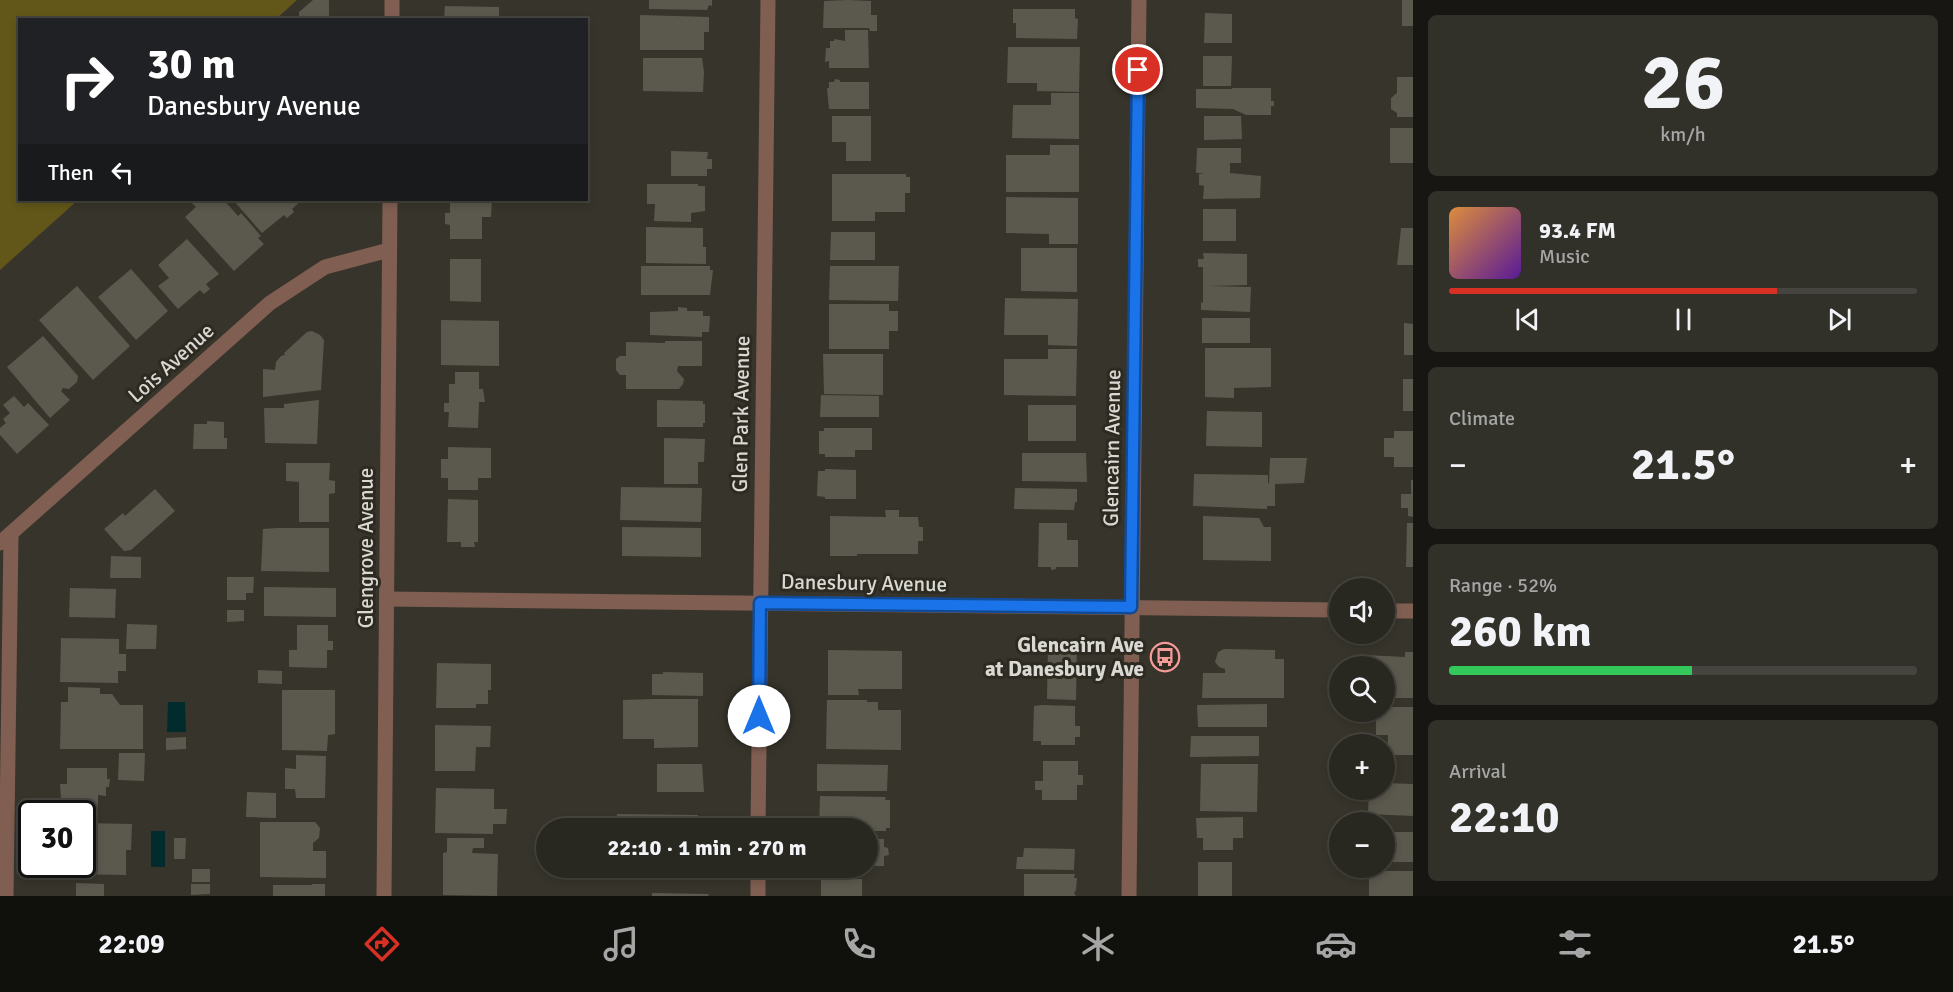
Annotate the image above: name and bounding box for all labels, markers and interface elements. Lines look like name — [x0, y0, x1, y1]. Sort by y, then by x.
text: 26 — [1641, 35, 1725, 131]
text: 30 m — [147, 39, 236, 90]
icon: right — [48, 42, 126, 120]
pin — [1112, 44, 1163, 95]
icon: arrive — [1121, 53, 1154, 86]
text: Danesbury Avenue — [147, 90, 361, 123]
text: km/h — [1660, 122, 1706, 147]
icon: left — [106, 156, 139, 189]
text: Then — [48, 159, 94, 186]
text: 93.4 FM — [1539, 217, 1616, 244]
text: Music — [1539, 244, 1590, 269]
icon: previous — [1511, 303, 1544, 336]
icon: pause — [1667, 303, 1700, 336]
icon: next — [1823, 303, 1856, 336]
street label: Lois Avenue — [123, 318, 219, 408]
street label: Glen Park Avenue — [727, 335, 755, 493]
street label: Glencairn Avenue — [1098, 369, 1126, 527]
text: Climate — [1449, 406, 1515, 431]
text: 21.5° — [1631, 437, 1735, 492]
text: − — [1449, 445, 1467, 486]
text: + — [1899, 445, 1917, 486]
street label: Glengrove Avenue — [353, 468, 379, 628]
street label: Danesbury Avenue — [781, 569, 947, 597]
text: Range · 52% — [1449, 573, 1557, 598]
map controls — [1329, 578, 1395, 878]
button: sound — [1329, 578, 1395, 644]
text: 260 km — [1449, 604, 1592, 659]
place label: Glencairn Ave at Danesbury Ave — [985, 632, 1144, 682]
bus stop icon: Glencairn Ave at Danesbury Ave — [1149, 641, 1181, 673]
button: search — [1329, 656, 1395, 722]
position arrow — [727, 684, 791, 748]
button: + — [1329, 734, 1395, 800]
text: Arrival — [1449, 759, 1507, 784]
text: 22:10 — [1449, 790, 1559, 845]
speed limit sign: 30 — [18, 800, 96, 878]
button: − — [1329, 812, 1395, 878]
text: 22:10 · 1 min · 270 m — [607, 834, 807, 861]
icon: directions — [361, 923, 403, 965]
icon: music — [600, 923, 642, 965]
icon: phone — [838, 923, 880, 965]
icon: climate — [1077, 923, 1119, 965]
icon: car — [1315, 923, 1357, 965]
icon: filters — [1554, 923, 1596, 965]
text: 22:09 — [98, 928, 165, 961]
text: 21.5° — [1792, 928, 1855, 961]

